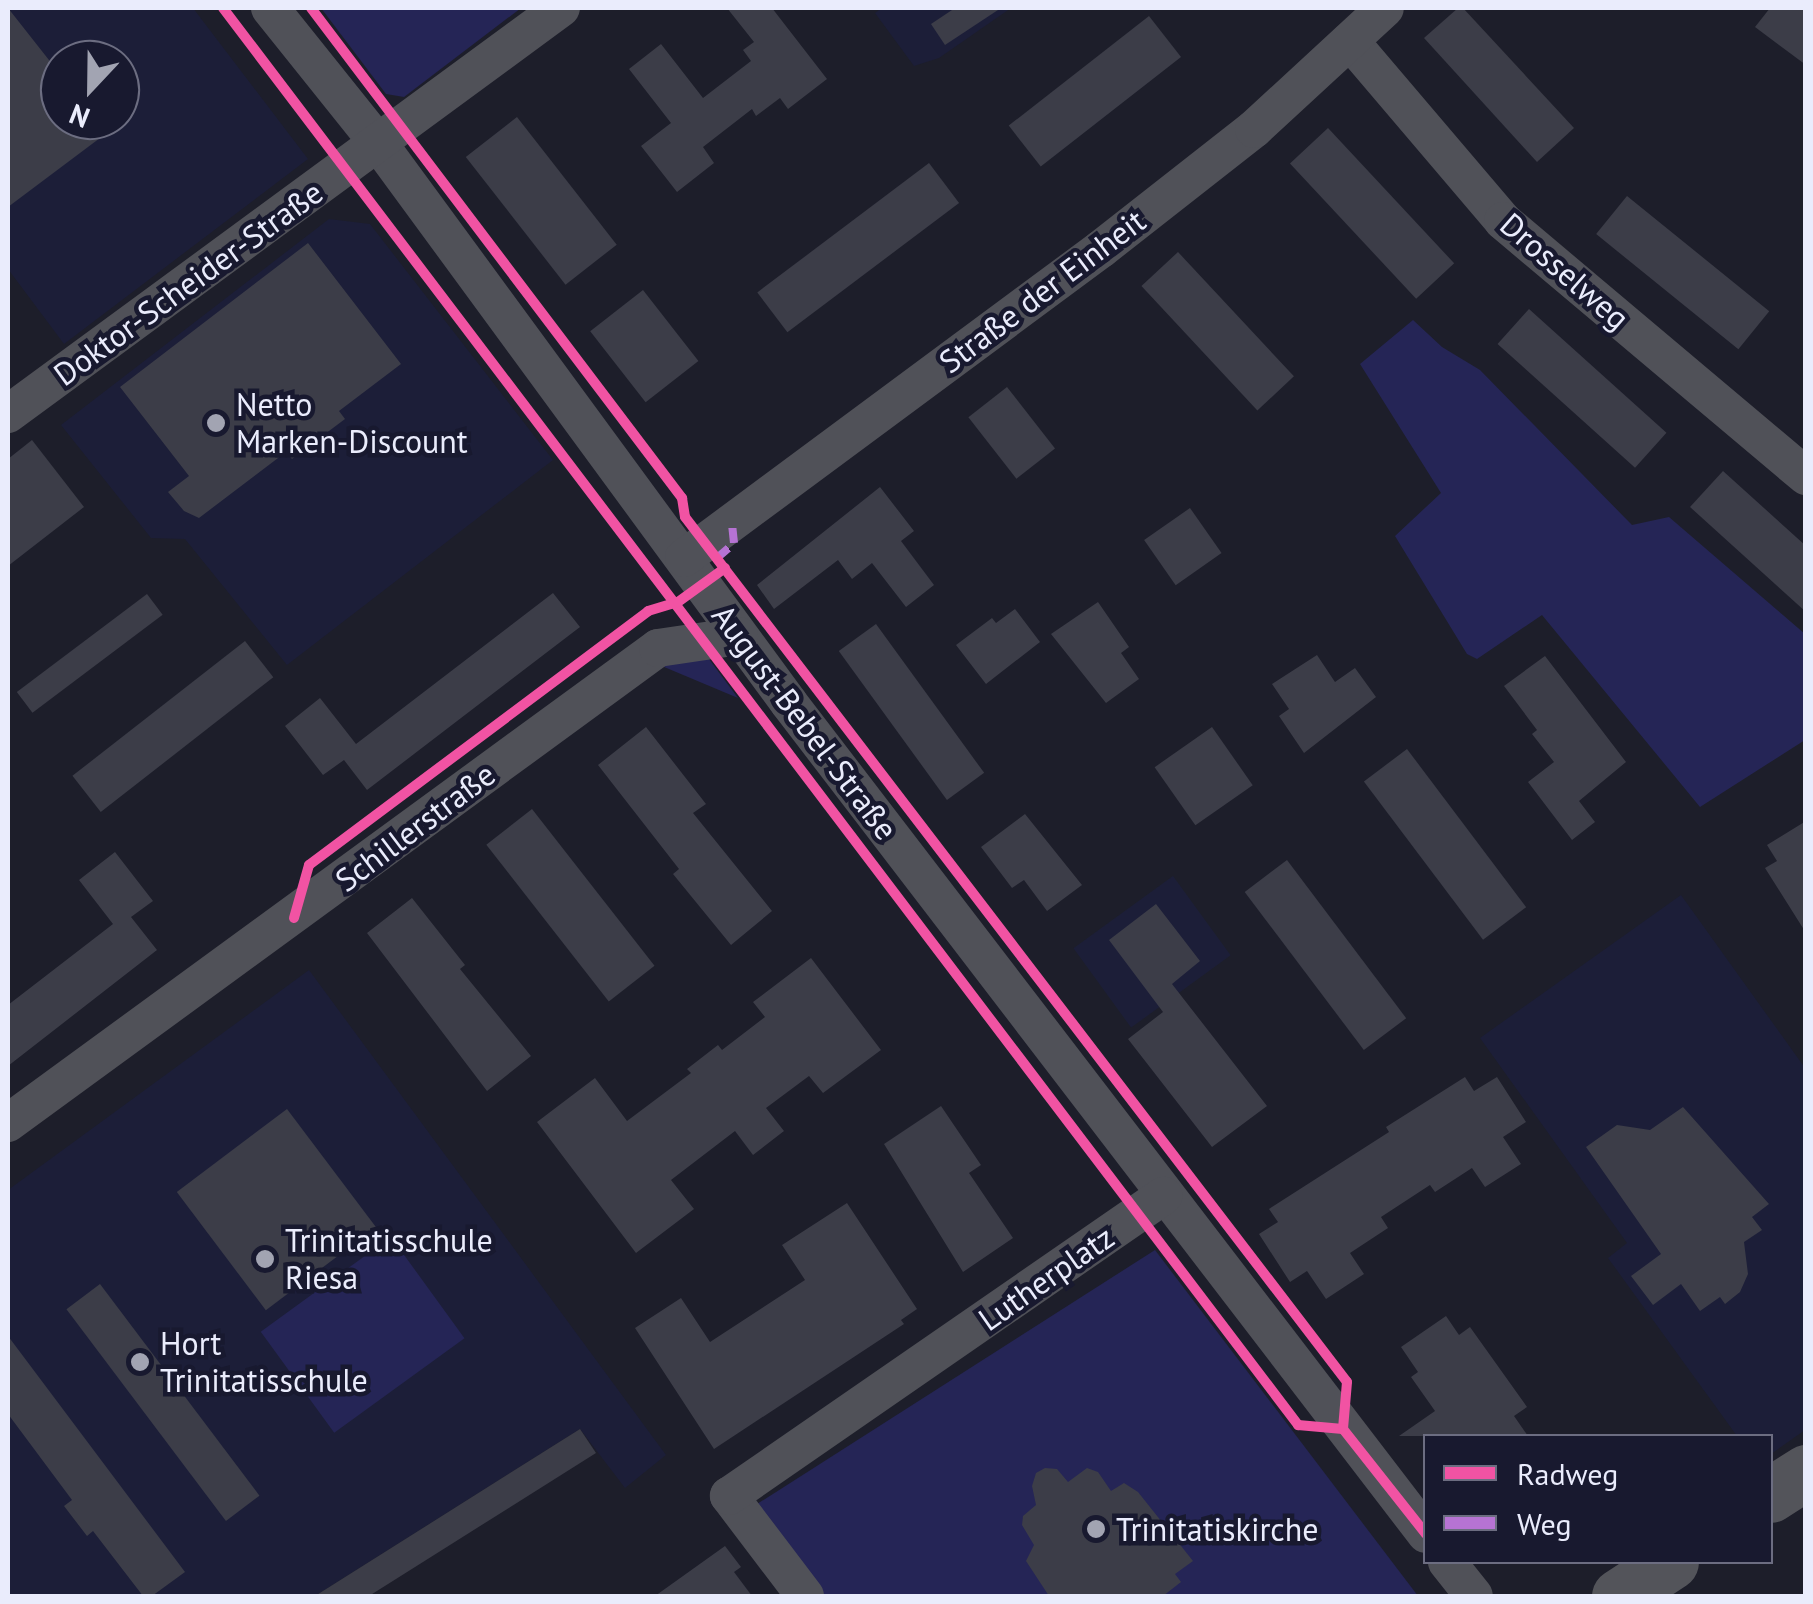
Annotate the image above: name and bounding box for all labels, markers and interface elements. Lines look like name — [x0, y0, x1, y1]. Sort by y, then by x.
north arrow — [40, 40, 140, 140]
text: N — [64, 96, 95, 137]
street label: Doktor-Scheider-Straße — [46, 173, 330, 393]
street label: Straße der Einheit — [932, 201, 1152, 381]
street label: Drosselweg — [1493, 205, 1637, 337]
place label: Netto Marken-Discount — [236, 386, 468, 461]
marker: Netto Marken-Discount — [205, 412, 227, 434]
street label: August-Bebel-Straße — [704, 597, 906, 847]
street label: Schillerstraße — [328, 755, 502, 899]
street label: Lutherplatz — [971, 1217, 1121, 1339]
place label: Trinitatisschule Riesa — [285, 1222, 493, 1297]
marker: Trinitatisschule Riesa — [254, 1248, 276, 1270]
place label: Hort Trinitatisschule — [160, 1325, 368, 1400]
marker: Hort Trinitatisschule — [129, 1351, 151, 1373]
legend — [1423, 1434, 1773, 1564]
text: Radweg — [1517, 1454, 1618, 1493]
text: Weg — [1517, 1504, 1572, 1543]
place label: Trinitatiskirche — [1116, 1510, 1319, 1548]
marker: Trinitatiskirche — [1085, 1518, 1107, 1540]

